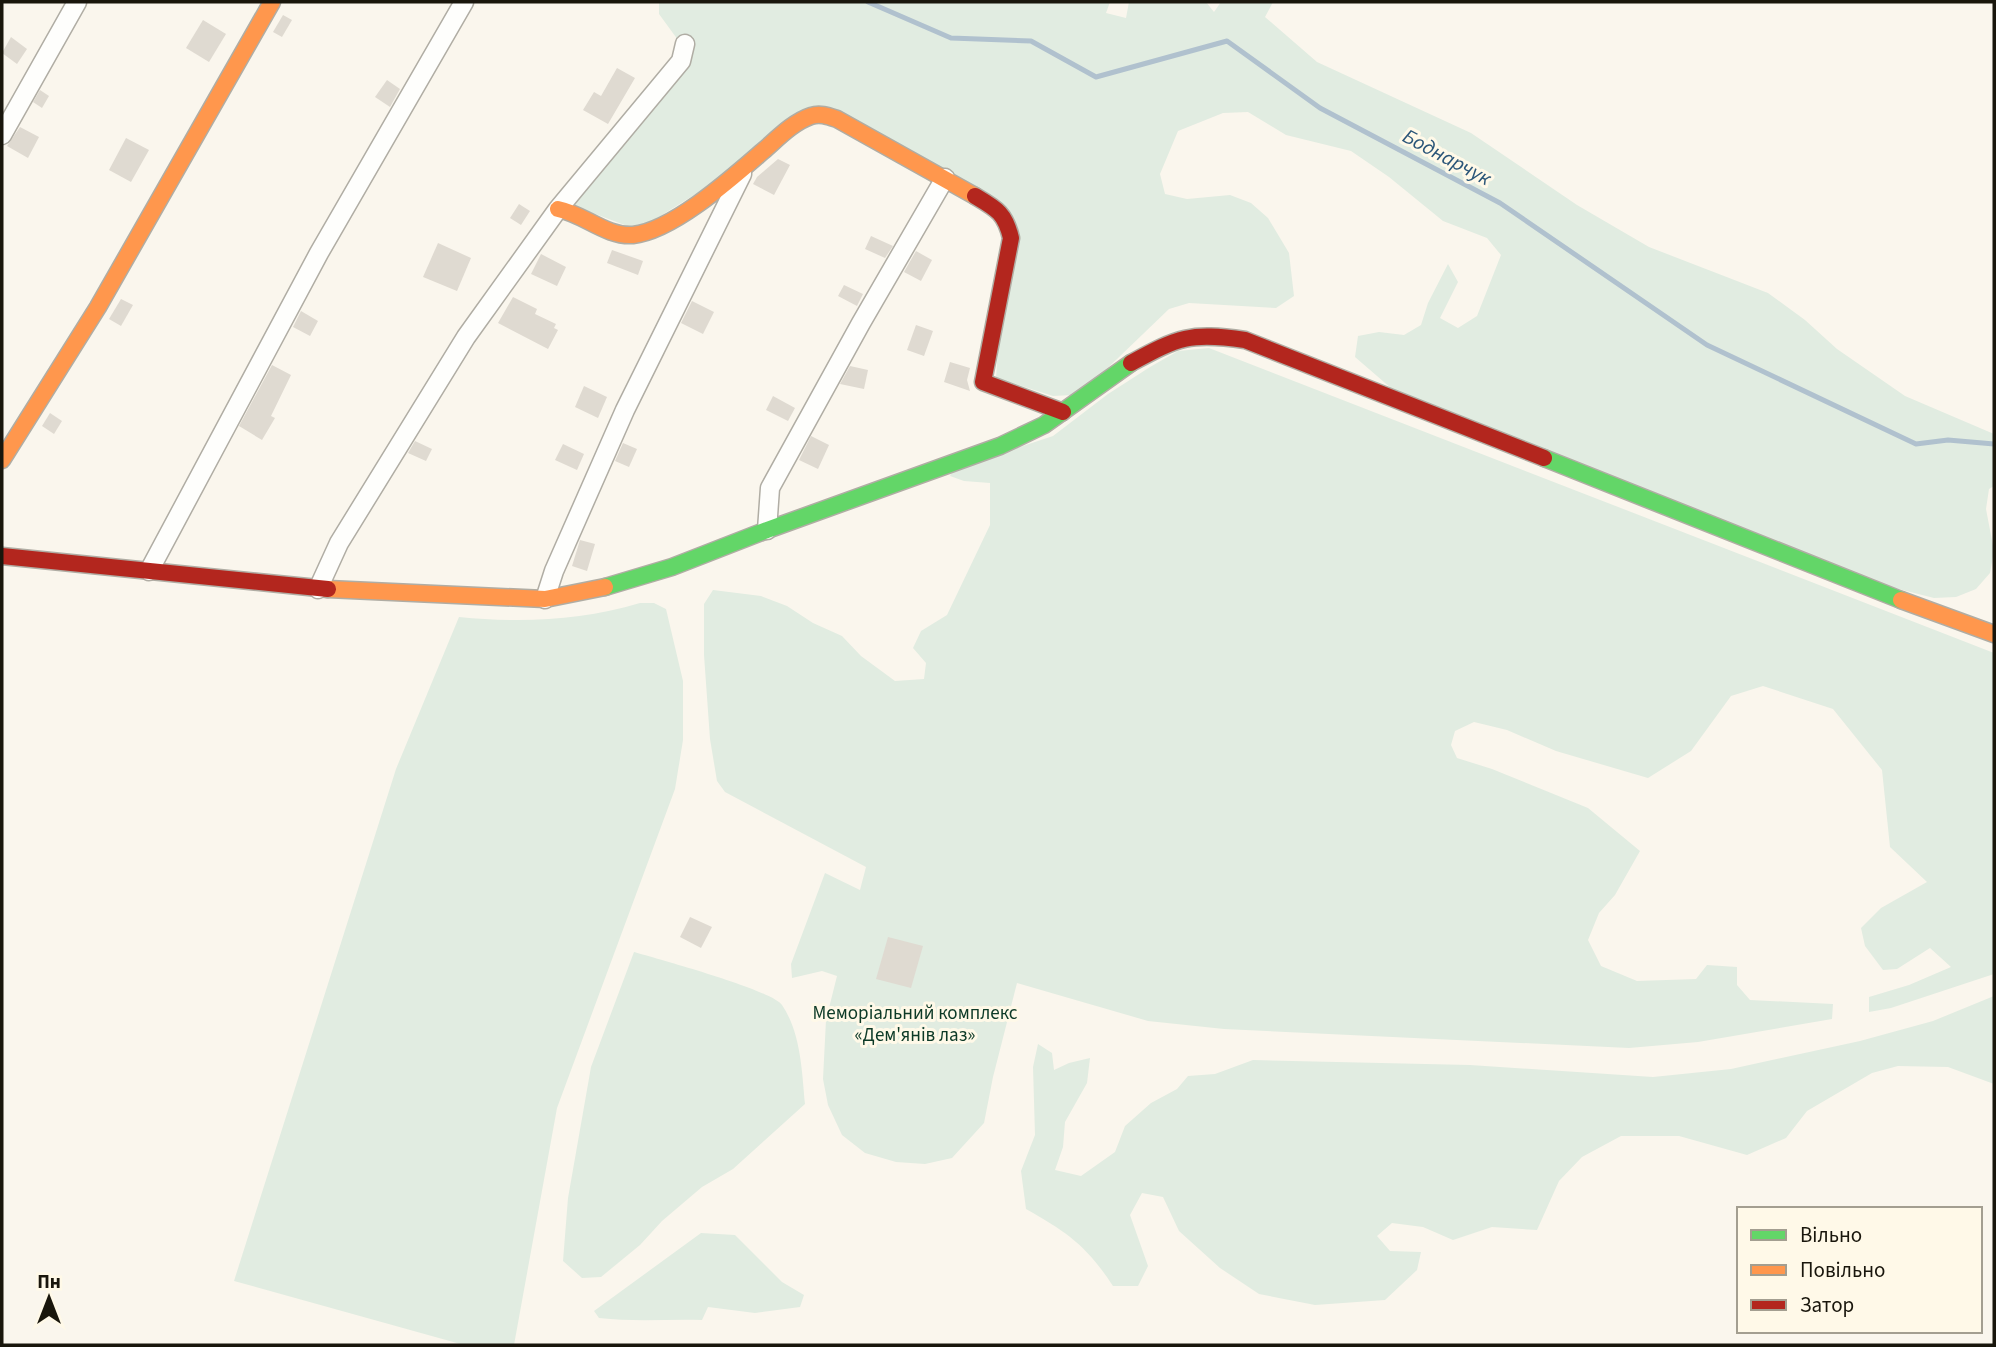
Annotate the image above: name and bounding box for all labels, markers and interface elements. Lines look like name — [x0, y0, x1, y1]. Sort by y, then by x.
water label: Боднарчук — [1397, 121, 1498, 193]
park label: Меморіальний комплекс «Дем'янів лаз» — [813, 1000, 1018, 1049]
legend — [1737, 1207, 1982, 1333]
text: Вільно — [1800, 1220, 1862, 1250]
text: Повільно — [1800, 1255, 1885, 1285]
north arrow — [14, 1263, 84, 1333]
text: Пн — [37, 1269, 61, 1296]
text: Затор — [1800, 1290, 1854, 1320]

